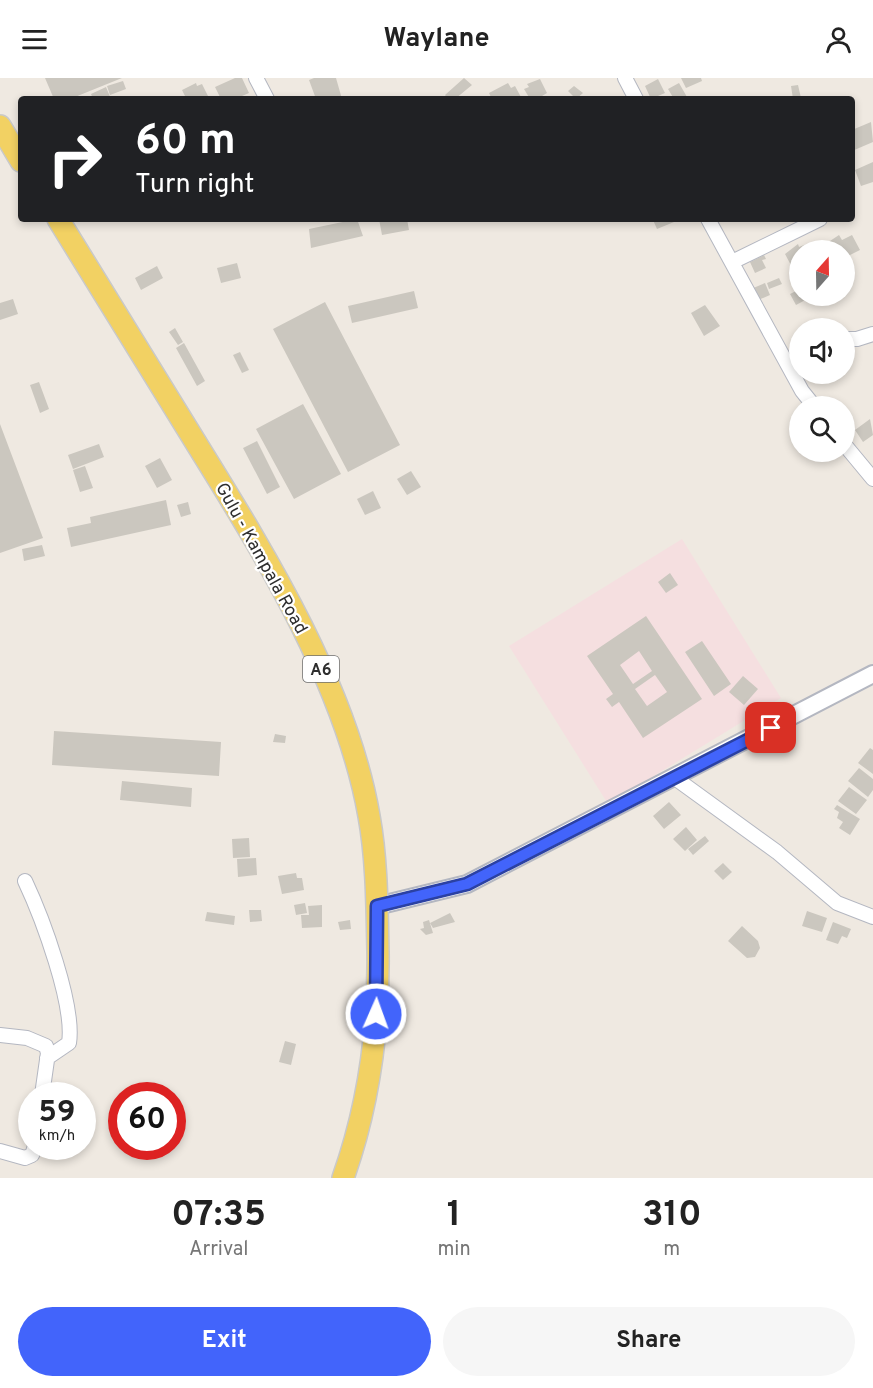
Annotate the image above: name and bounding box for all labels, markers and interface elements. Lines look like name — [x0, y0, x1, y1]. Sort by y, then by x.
text: Waylane — [383, 22, 490, 56]
icon: menu — [18, 23, 51, 56]
icon: person — [822, 23, 855, 56]
text: 60 m — [135, 116, 236, 169]
icon: right — [36, 120, 114, 198]
text: Turn right — [135, 168, 254, 202]
north arrow — [789, 240, 855, 306]
map controls — [789, 240, 855, 462]
button: sound — [789, 318, 855, 384]
button: search — [789, 396, 855, 462]
street label: Gulu - Kampala Road — [209, 479, 312, 639]
road number: A6 — [303, 656, 339, 682]
pin — [745, 702, 796, 753]
icon: arrive — [754, 711, 787, 744]
position arrow — [344, 982, 408, 1046]
speed limit sign: 60 — [108, 1082, 186, 1160]
text: 59 — [39, 1095, 75, 1132]
text: km/h — [39, 1127, 75, 1146]
text: 07:35 — [171, 1193, 266, 1239]
text: 1 — [447, 1193, 461, 1239]
text: 310 — [642, 1193, 702, 1239]
text: Arrival — [189, 1237, 249, 1263]
text: min — [437, 1237, 471, 1263]
text: m — [663, 1237, 680, 1263]
button: Exit — [18, 1307, 431, 1376]
button: Share — [443, 1307, 855, 1376]

